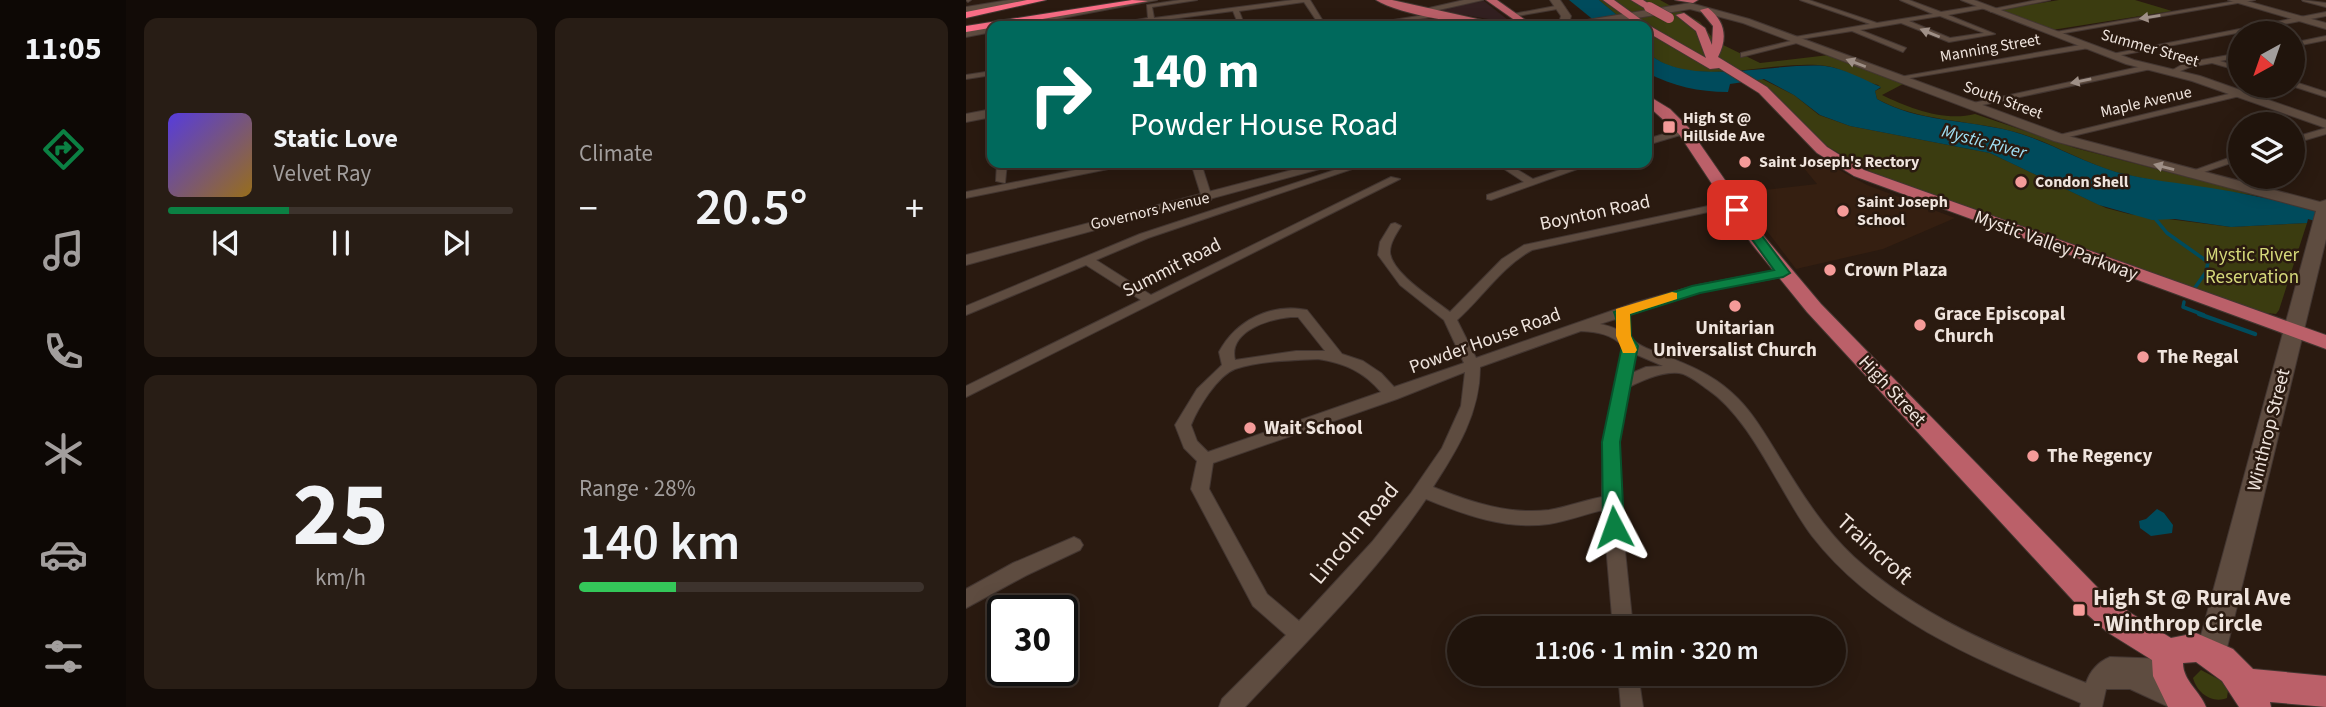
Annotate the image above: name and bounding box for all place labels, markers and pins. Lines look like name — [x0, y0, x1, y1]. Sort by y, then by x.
place label: High St @ Hillside Ave — [1683, 107, 1765, 147]
marker: High St @ Hillside Ave — [1661, 119, 1677, 135]
place label: Saint Joseph's Rectory — [1759, 151, 1920, 173]
marker: Saint Joseph's Rectory — [1737, 154, 1753, 170]
place label: Condon Shell — [2035, 171, 2129, 193]
marker: Condon Shell — [2013, 174, 2029, 190]
pin — [1707, 180, 1767, 240]
place label: Saint Joseph School — [1857, 191, 1948, 231]
marker: Saint Joseph School — [1835, 203, 1851, 219]
place label: Crown Plaza — [1844, 257, 1948, 284]
marker: Crown Plaza — [1822, 262, 1838, 278]
marker: Unitarian Universalist Church — [1727, 298, 1743, 314]
place label: Grace Episcopal Church — [1934, 301, 2066, 350]
place label: Unitarian Universalist Church — [1653, 315, 1817, 364]
marker: Grace Episcopal Church — [1912, 317, 1928, 333]
place label: The Regal — [2157, 344, 2239, 371]
marker: The Regal — [2135, 349, 2151, 365]
place label: Wait School — [1264, 415, 1363, 442]
marker: Wait School — [1242, 420, 1258, 436]
place label: The Regency — [2047, 443, 2153, 470]
marker: The Regency — [2025, 448, 2041, 464]
place label: High St @ Rural Ave - Winthrop Circle — [2093, 581, 2291, 640]
marker: High St @ Rural Ave - Winthrop Circle — [2071, 602, 2087, 618]

